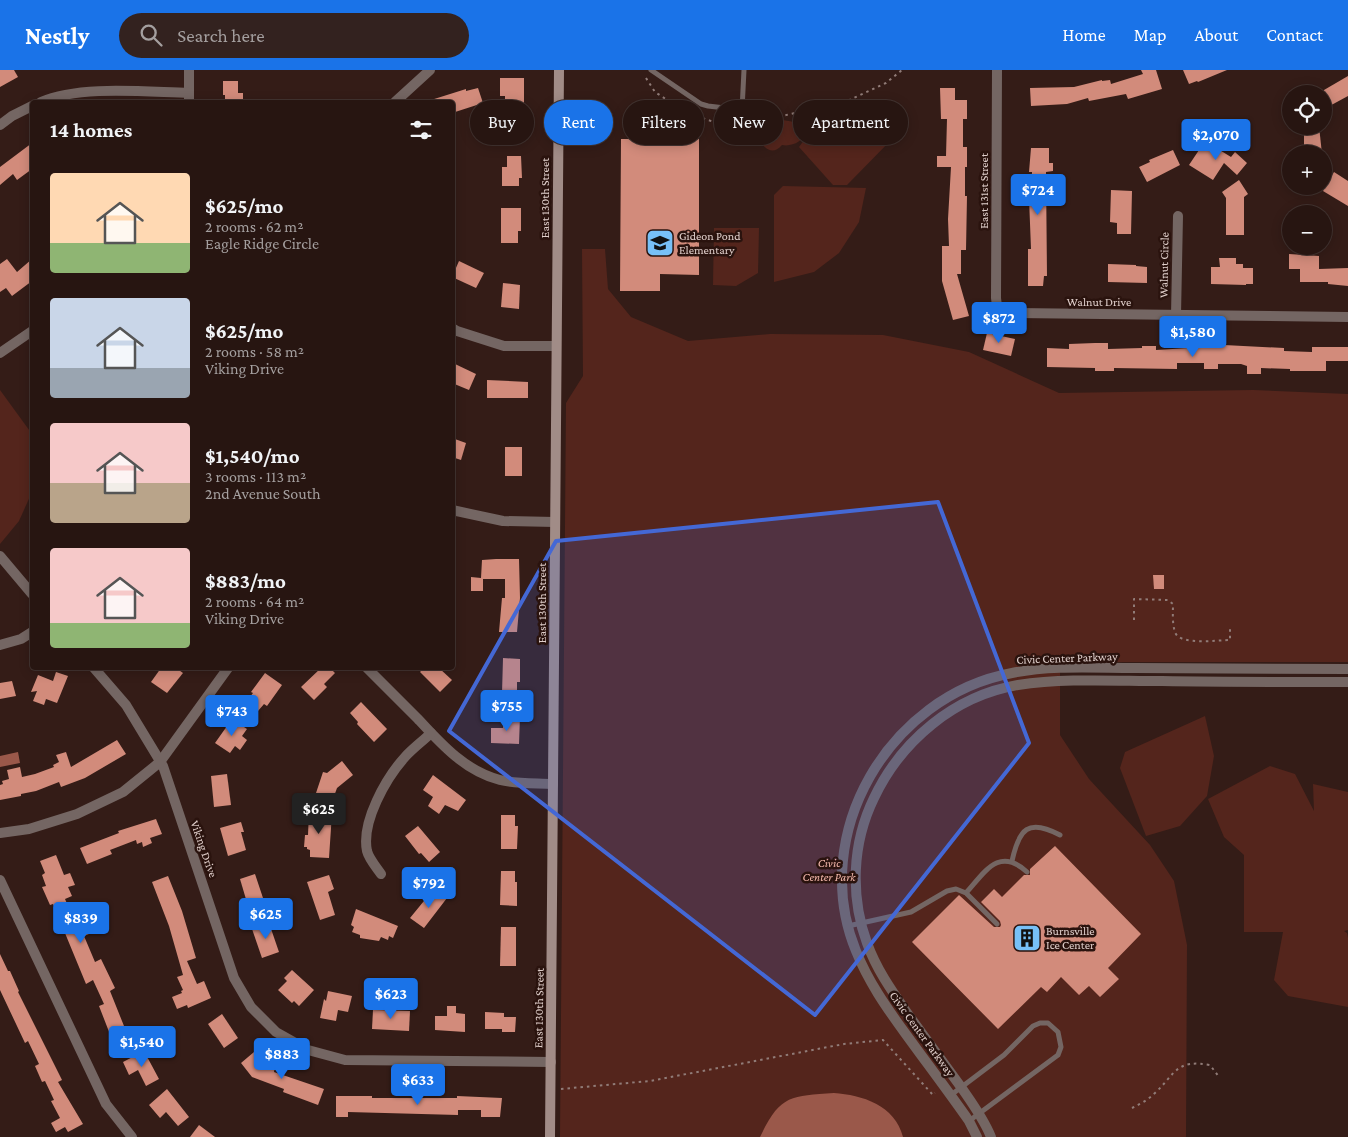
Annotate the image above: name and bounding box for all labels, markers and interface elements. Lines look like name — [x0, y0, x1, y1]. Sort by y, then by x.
search box — [119, 13, 469, 58]
icon: search — [137, 21, 165, 49]
text: Nestly — [25, 22, 89, 49]
text: Search here — [177, 25, 265, 46]
text: Home — [1063, 25, 1106, 45]
text: Map — [1134, 25, 1166, 45]
text: About — [1194, 25, 1238, 45]
text: Contact — [1266, 25, 1323, 45]
map controls — [1282, 85, 1332, 255]
button: locate — [1282, 85, 1332, 135]
chip: Buy — [470, 100, 534, 145]
chip: Rent — [544, 100, 613, 145]
chip: Filters — [623, 100, 704, 145]
chip: New — [714, 100, 783, 145]
chip: Apartment — [793, 100, 908, 145]
icon: filters — [407, 116, 435, 144]
text: 14 homes — [50, 118, 132, 142]
pin: $2,070 — [1175, 118, 1257, 161]
text: $2,070 — [1192, 126, 1240, 143]
button: + — [1282, 145, 1332, 195]
street label: East 131st Street — [977, 152, 991, 229]
street label: East 130th Street — [538, 157, 552, 238]
pin: $724 — [1008, 174, 1068, 216]
text: $724 — [1022, 181, 1054, 198]
icon: home — [90, 193, 150, 253]
text: $625/mo — [205, 194, 283, 218]
button: − — [1282, 205, 1332, 255]
text: 2 rooms · 62 m² — [205, 218, 303, 235]
school or university icon: Gideon Pond Elementary — [645, 228, 675, 258]
place label: Gideon Pond Elementary — [679, 229, 741, 257]
street label: Walnut Circle — [1156, 232, 1172, 298]
text: Eagle Ridge Circle — [205, 235, 319, 252]
street label: Walnut Drive — [1067, 295, 1131, 309]
pin: $872 — [969, 302, 1029, 344]
text: $872 — [983, 309, 1015, 326]
pin: $1,580 — [1152, 316, 1234, 358]
icon: home — [90, 318, 150, 378]
text: $625/mo — [205, 319, 283, 343]
text: $1,580 — [1170, 323, 1216, 340]
text: 2 rooms · 58 m² — [205, 343, 304, 360]
text: Viking Drive — [205, 360, 284, 377]
icon: home — [90, 443, 150, 503]
text: $1,540/mo — [205, 444, 300, 468]
text: 3 rooms · 113 m² — [205, 468, 306, 485]
text: 2nd Avenue South — [205, 485, 321, 502]
street label: East 130th Street — [535, 562, 549, 643]
icon: home — [90, 568, 150, 628]
text: $883/mo — [205, 569, 286, 593]
text: 2 rooms · 64 m² — [205, 593, 304, 610]
text: Viking Drive — [205, 610, 284, 627]
street label: Civic Center Parkway — [1016, 649, 1118, 667]
pin: $755 — [477, 690, 537, 732]
pin: $743 — [202, 694, 262, 737]
text: $755 — [492, 697, 522, 714]
text: $743 — [216, 702, 248, 719]
pin: $625 — [289, 792, 349, 835]
text: $625 — [303, 800, 335, 817]
street label: Viking Drive — [188, 819, 220, 879]
park label: Civic Center Park — [803, 856, 856, 884]
pin: $792 — [399, 866, 459, 909]
text: $792 — [413, 874, 445, 891]
pin: $625 — [236, 898, 296, 940]
pin: $839 — [51, 902, 111, 944]
text: $625 — [250, 905, 282, 922]
text: $839 — [64, 909, 98, 926]
building icon: Burnsville Ice Center — [1012, 923, 1042, 953]
place label: Burnsville Ice Center — [1046, 924, 1095, 952]
street label: East 130th Street — [531, 967, 547, 1048]
pin: $623 — [361, 978, 421, 1020]
text: $623 — [375, 985, 407, 1002]
street label: Civic Center Parkway — [887, 989, 958, 1080]
pin: $1,540 — [101, 1026, 183, 1068]
text: $1,540 — [120, 1033, 164, 1050]
pin: $883 — [252, 1038, 312, 1080]
text: $883 — [265, 1045, 299, 1062]
pin: $633 — [388, 1064, 448, 1106]
text: $633 — [402, 1071, 434, 1088]

